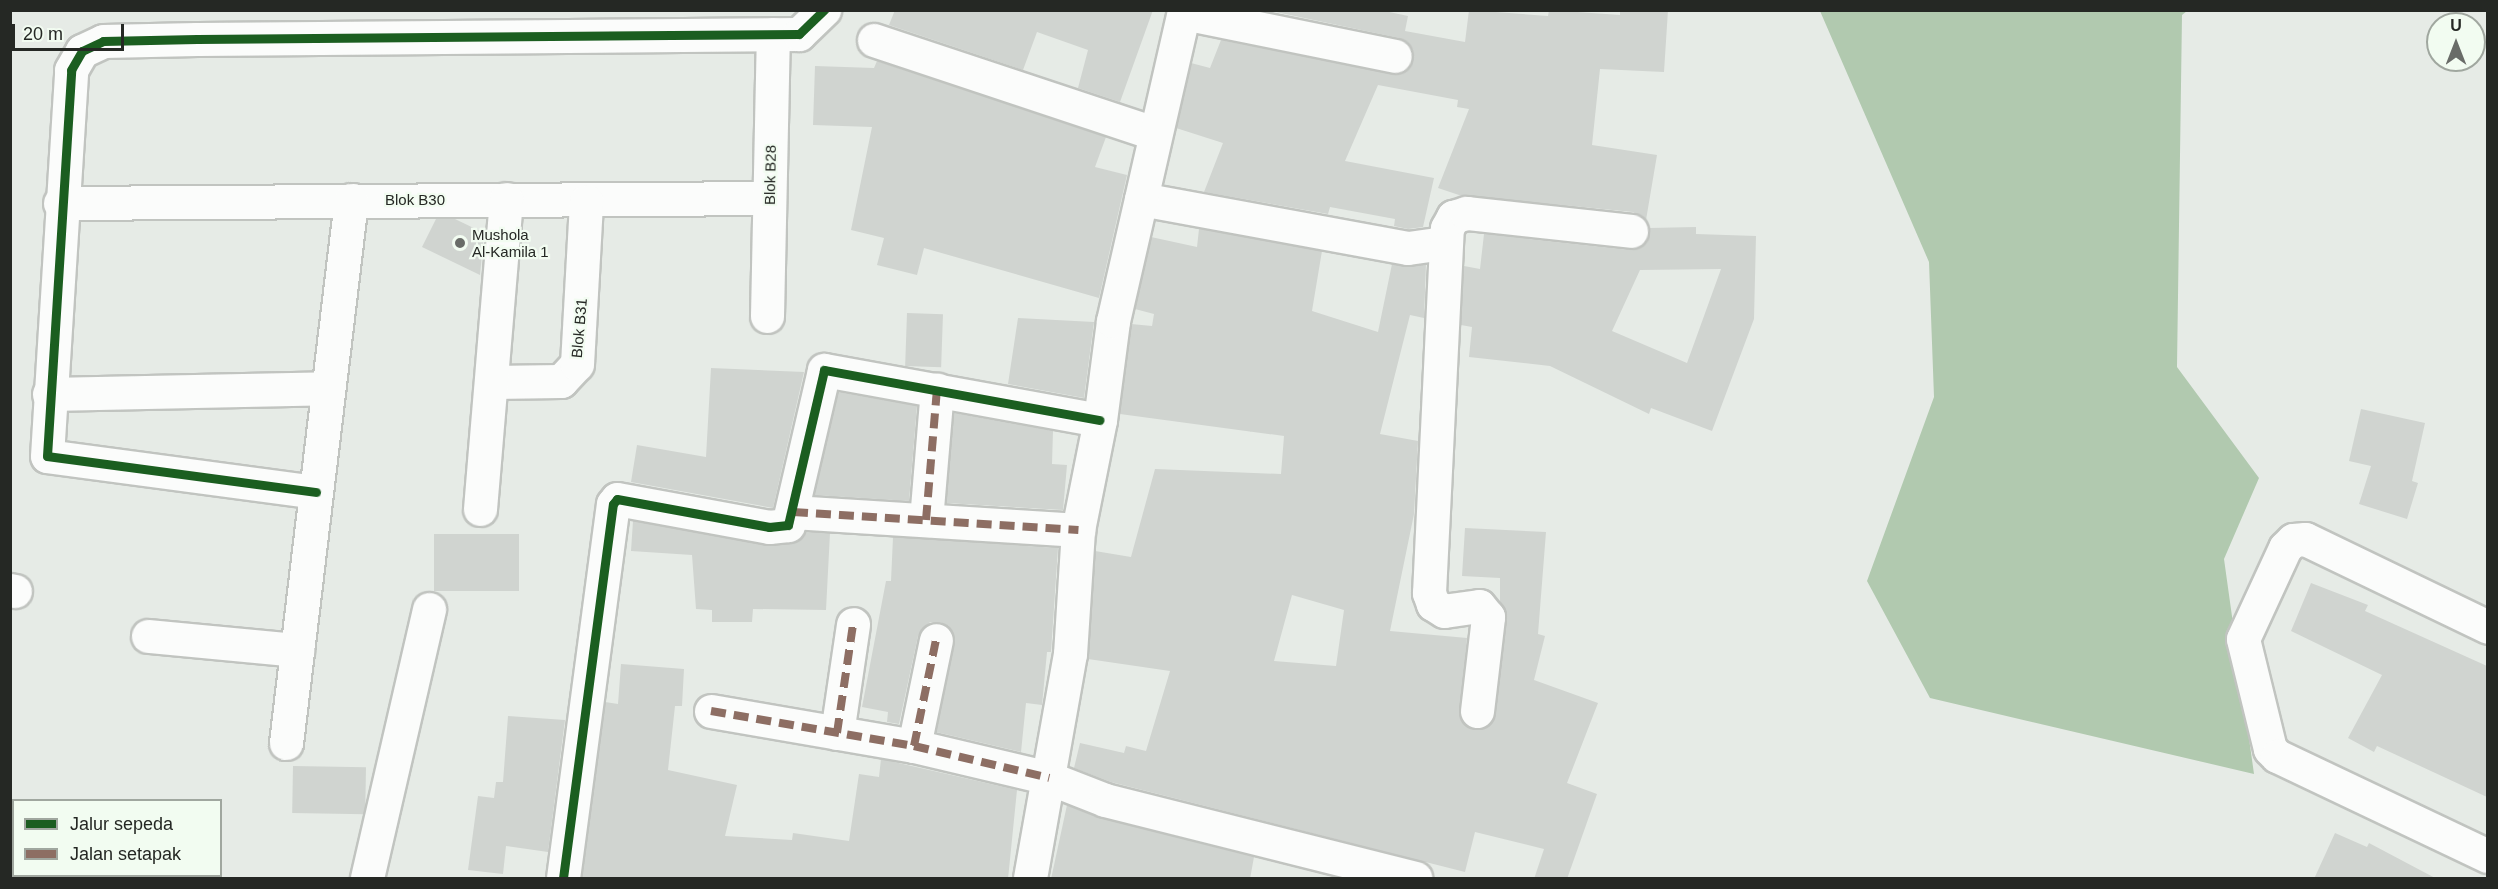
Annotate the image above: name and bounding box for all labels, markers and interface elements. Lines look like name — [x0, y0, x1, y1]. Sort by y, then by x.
scale bar — [15, 12, 128, 50]
north arrow — [2426, 12, 2486, 72]
text: U — [2450, 17, 2462, 34]
text: 20 m — [23, 24, 63, 44]
street label: Blok B28 — [760, 145, 780, 205]
street label: Blok B30 — [385, 191, 445, 209]
place label: Mushola Al-Kamila 1 — [472, 225, 549, 260]
marker: Mushola Al-Kamila 1 — [453, 236, 467, 250]
street label: Blok B31 — [567, 297, 591, 359]
legend — [12, 799, 222, 877]
text: Jalur sepeda — [70, 814, 173, 834]
text: Jalan setapak — [70, 844, 181, 864]

